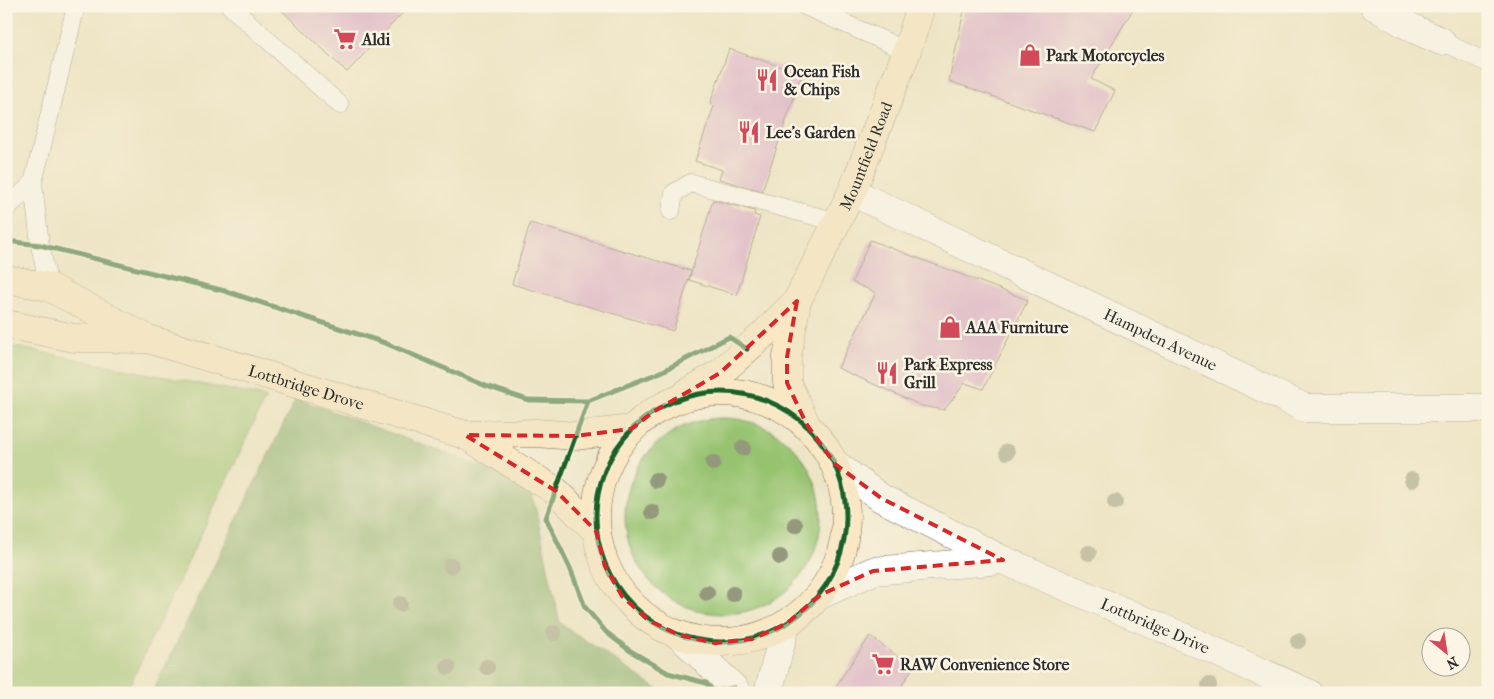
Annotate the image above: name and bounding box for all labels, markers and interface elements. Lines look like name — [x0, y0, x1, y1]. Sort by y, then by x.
supermarket icon: Aldi — [332, 26, 358, 52]
place label: Aldi — [361, 30, 390, 49]
shop icon: Park Motorcycles — [1017, 42, 1043, 68]
place label: Park Motorcycles — [1046, 46, 1165, 66]
place label: Ocean Fish & Chips — [784, 62, 861, 100]
restaurant icon: Ocean Fish & Chips — [754, 67, 780, 93]
street label: Mountfield Road — [835, 98, 896, 213]
restaurant icon: Lee's Garden — [736, 119, 762, 145]
place label: Lee's Garden — [766, 123, 856, 142]
street label: Hampden Avenue — [1101, 304, 1220, 374]
shop icon: AAA Furniture — [937, 314, 963, 340]
place label: AAA Furniture — [965, 318, 1068, 337]
place label: Park Express Grill — [904, 355, 992, 392]
street label: Lottbridge Drove — [246, 360, 367, 413]
restaurant icon: Park Express Grill — [874, 360, 900, 386]
street label: Lottbridge Drive — [1098, 594, 1213, 657]
north arrow — [1422, 626, 1472, 676]
supermarket icon: RAW Convenience Store — [870, 651, 896, 677]
text: N — [1443, 653, 1461, 673]
place label: RAW Convenience Store — [900, 655, 1070, 674]

